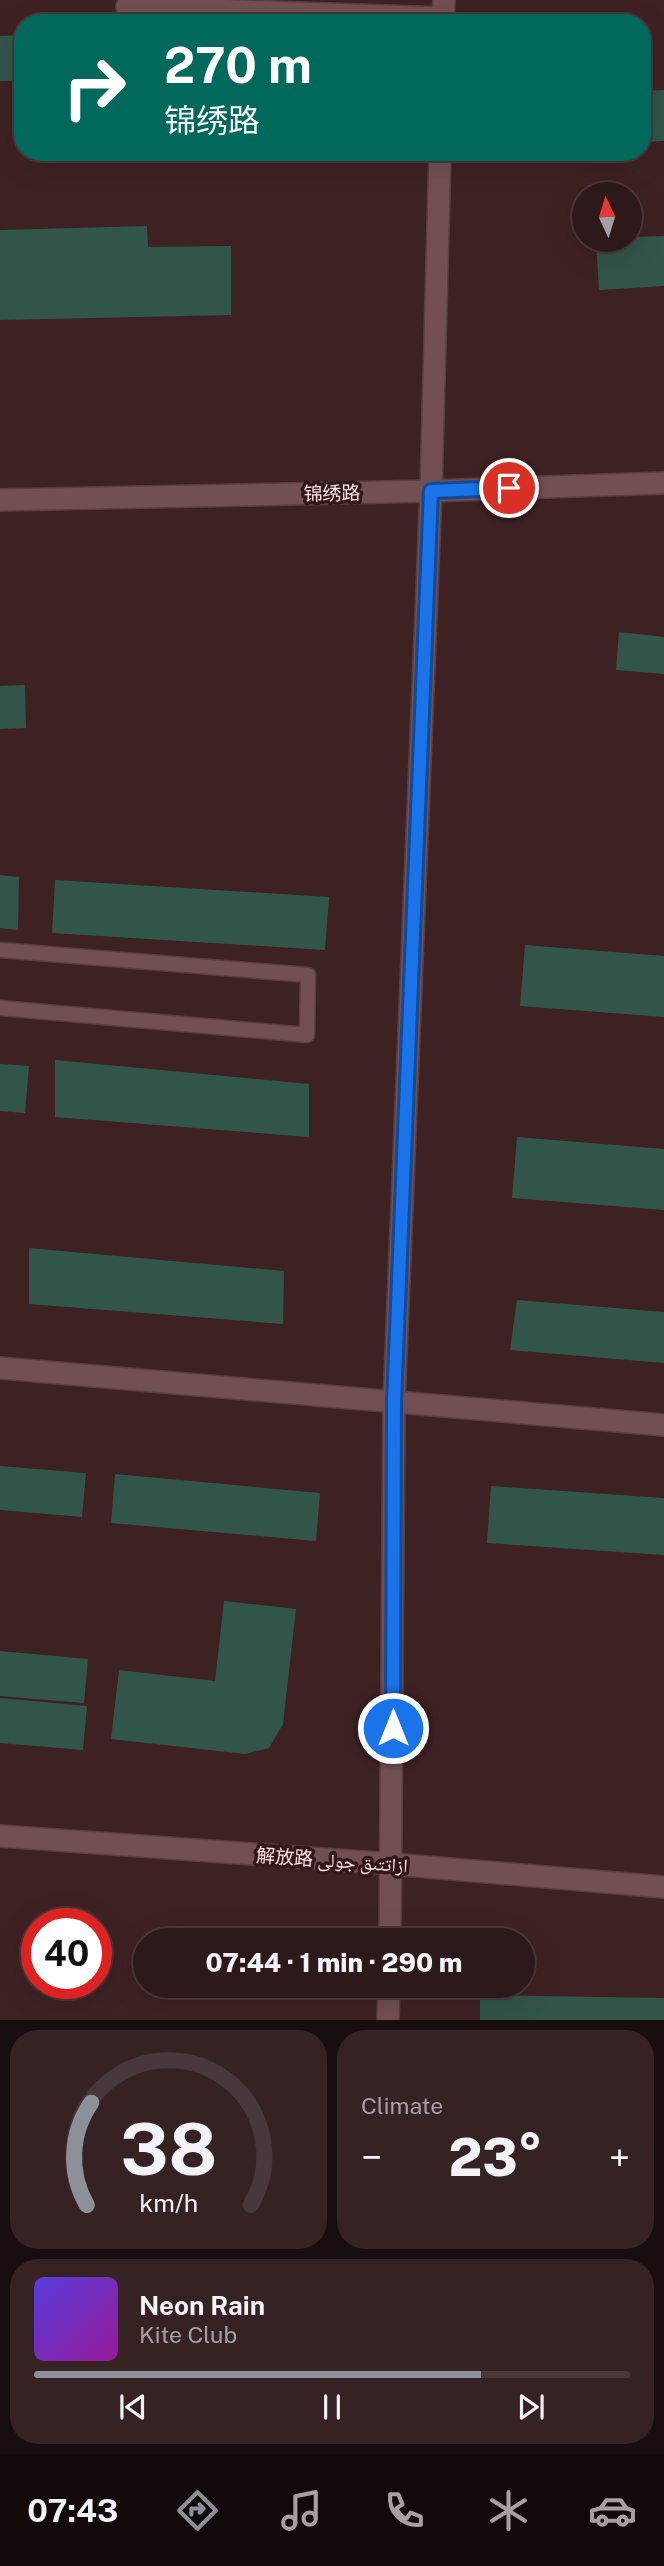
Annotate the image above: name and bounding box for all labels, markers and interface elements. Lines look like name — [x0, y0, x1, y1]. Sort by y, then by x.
text: 270 m — [164, 36, 312, 94]
icon: right — [49, 42, 140, 133]
text: 锦绣路 — [164, 102, 260, 139]
north arrow — [572, 182, 642, 252]
map controls — [572, 182, 642, 252]
pin — [479, 458, 539, 518]
icon: arrive — [490, 469, 528, 507]
street label: 锦绣路 — [303, 482, 361, 504]
position arrow — [356, 1691, 430, 1765]
street label: 解放路 ازاتتىق جولى — [255, 1844, 408, 1877]
speed limit sign: 40 — [21, 1908, 112, 1999]
text: 07:44 · 1 min · 290 m — [206, 1947, 462, 1978]
text: Climate — [361, 2092, 443, 2119]
text: 38 — [120, 2107, 217, 2192]
text: 23° — [448, 2127, 543, 2188]
text: − — [361, 2135, 382, 2180]
text: + — [609, 2135, 630, 2180]
text: km/h — [139, 2188, 198, 2218]
text: Neon Rain — [139, 2290, 265, 2321]
text: Kite Club — [139, 2321, 237, 2348]
icon: previous — [114, 2388, 152, 2426]
icon: pause — [313, 2388, 351, 2426]
icon: next — [512, 2388, 550, 2426]
icon: directions — [173, 2486, 222, 2535]
icon: music — [277, 2486, 326, 2535]
icon: phone — [380, 2486, 429, 2535]
icon: climate — [484, 2486, 533, 2535]
icon: car — [588, 2486, 637, 2535]
text: 07:43 — [27, 2492, 118, 2529]

